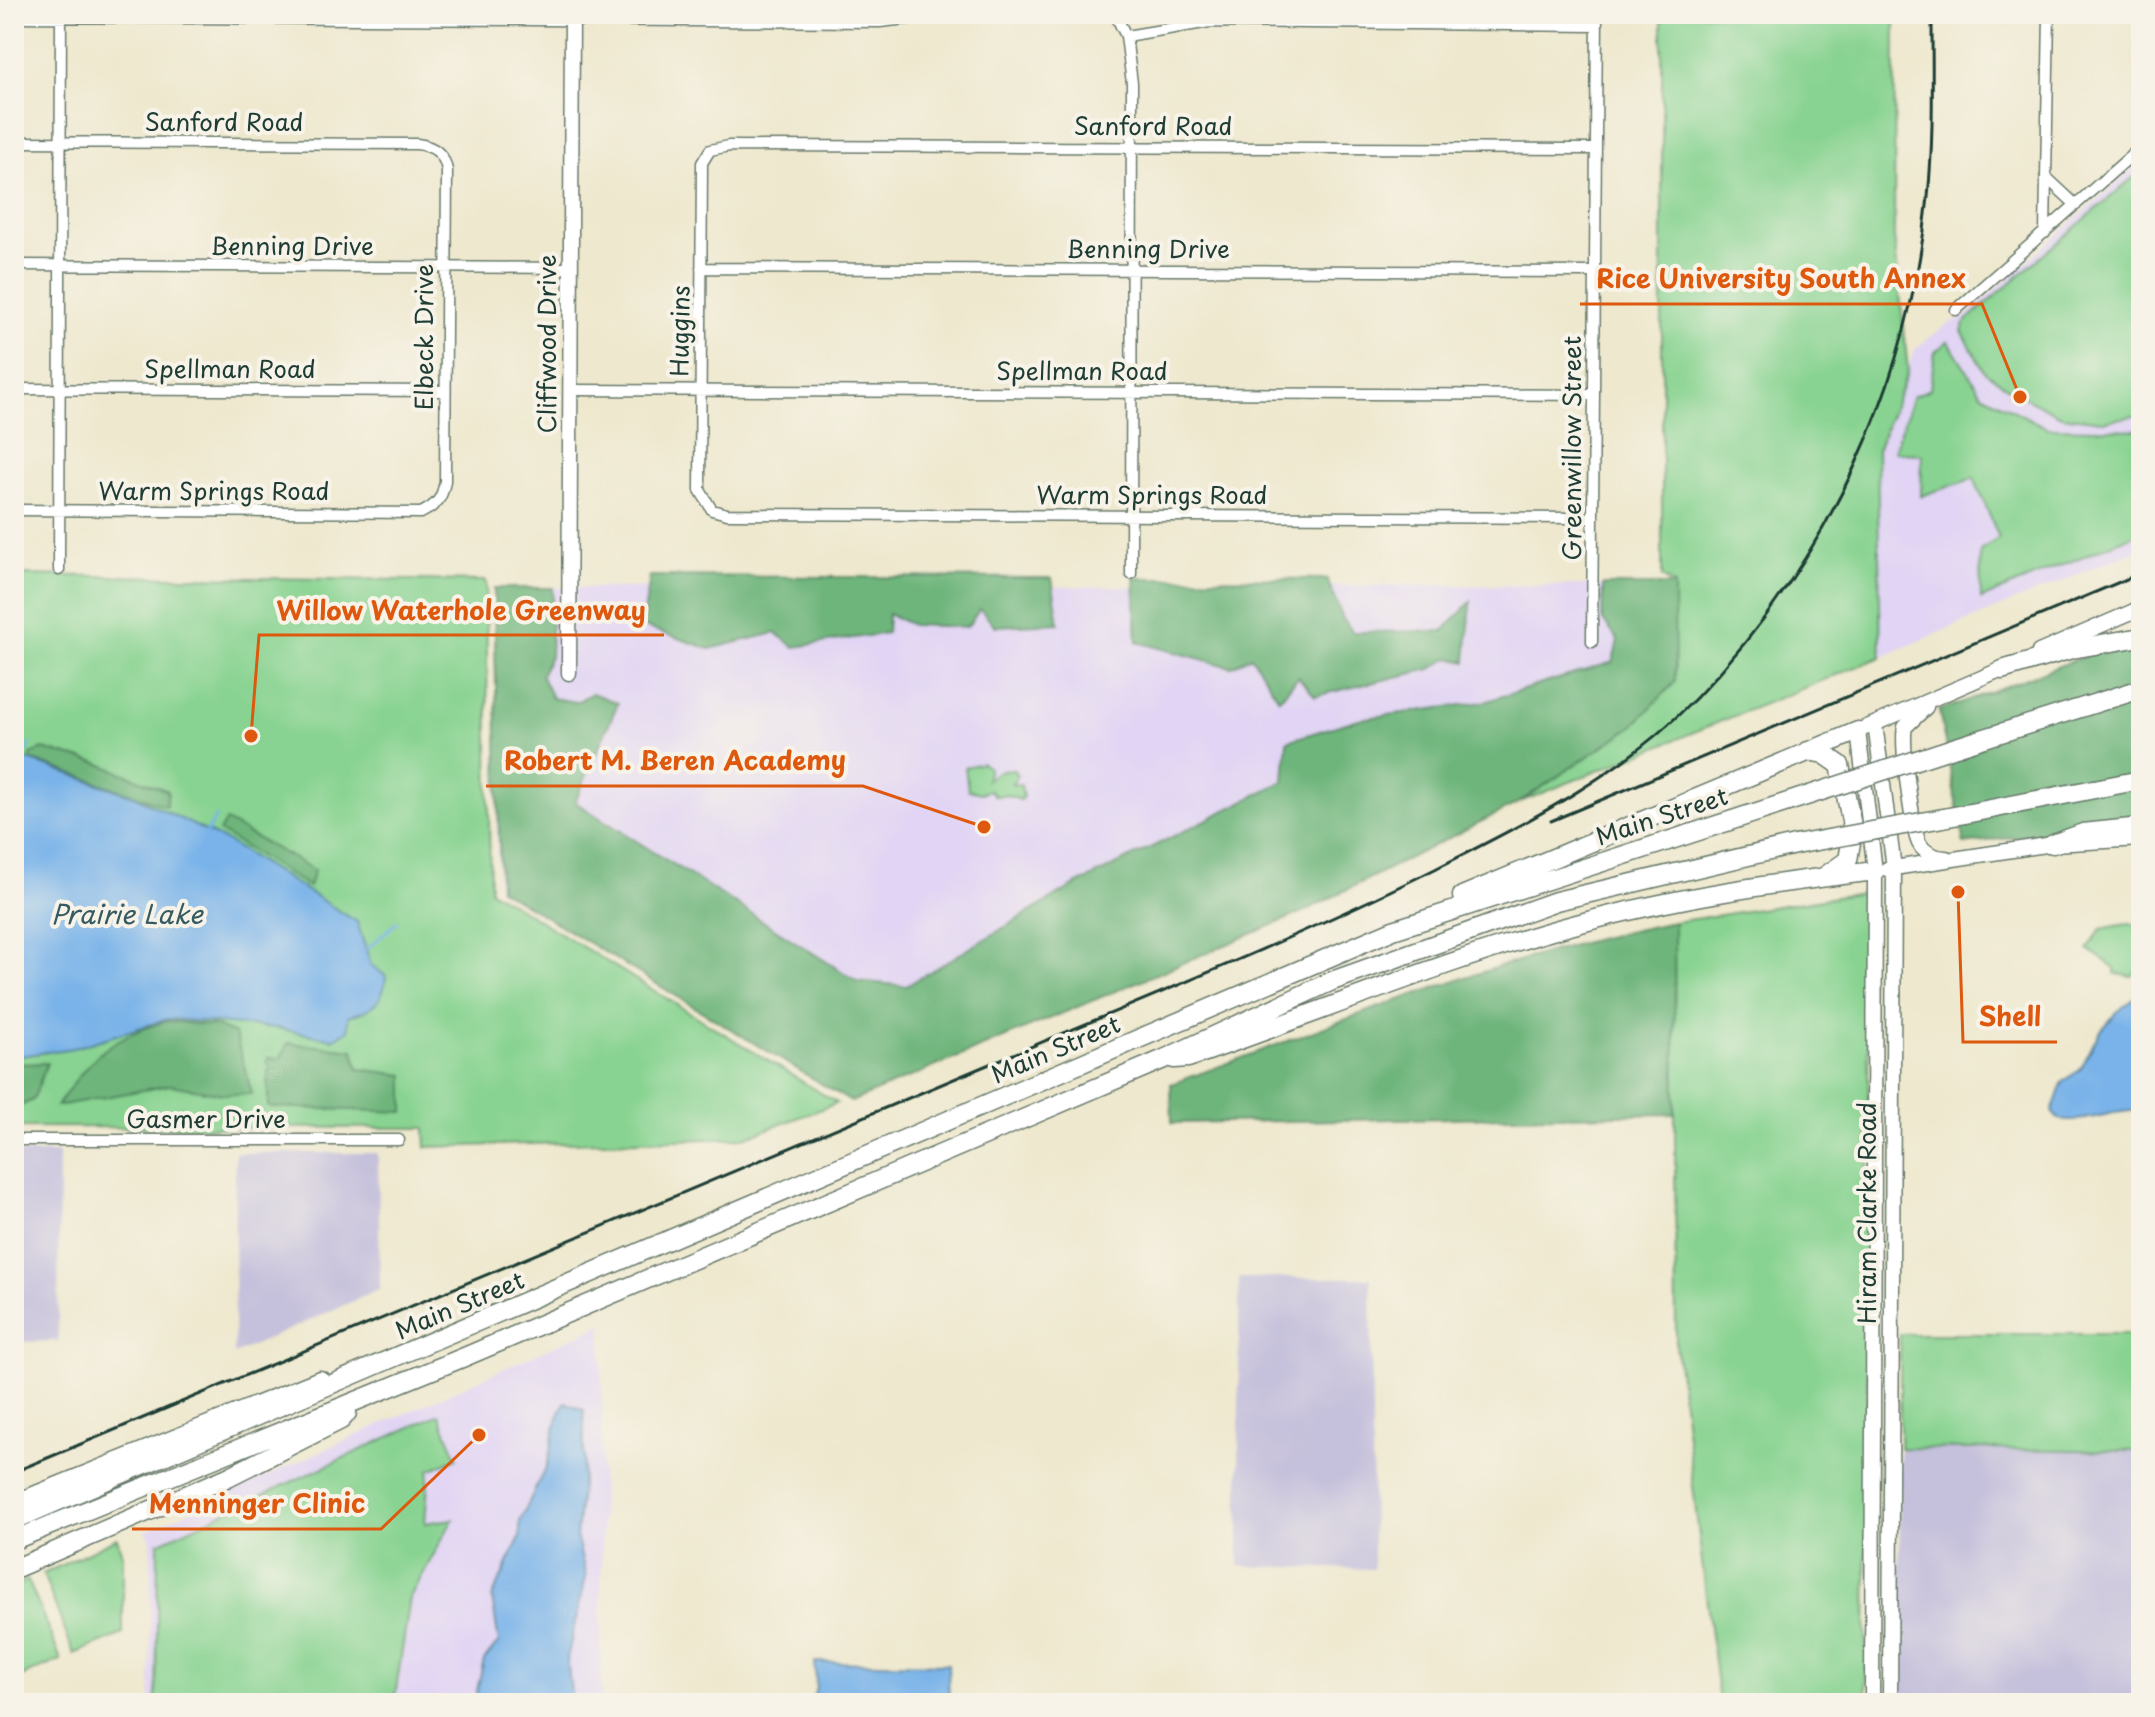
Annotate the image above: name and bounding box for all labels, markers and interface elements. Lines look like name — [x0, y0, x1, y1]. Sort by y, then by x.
street label: Sanford Road — [145, 103, 303, 139]
street label: Sanford Road — [1074, 107, 1232, 143]
street label: Benning Drive — [210, 227, 374, 263]
street label: Benning Drive — [1066, 230, 1230, 266]
callout: Rice University South Annex — [1580, 254, 1982, 304]
street label: Cliffwood Drive — [528, 255, 564, 433]
text: Rice University South Annex — [1596, 258, 1966, 297]
street label: Elbeck Drive — [405, 264, 441, 410]
street label: Huggins — [660, 285, 698, 377]
street label: Greenwillow Street — [1553, 335, 1589, 560]
street label: Spellman Road — [144, 350, 316, 386]
street label: Spellman Road — [996, 352, 1168, 388]
street label: Warm Springs Road — [99, 472, 330, 508]
street label: Warm Springs Road — [1037, 476, 1268, 512]
callout: Willow Waterhole Greenway — [259, 585, 664, 635]
text: Willow Waterhole Greenway — [276, 590, 646, 629]
callout: Robert M. Beren Academy — [486, 736, 863, 786]
text: Robert M. Beren Academy — [504, 740, 846, 779]
street label: Main Street — [1591, 777, 1732, 853]
water label: Prairie Lake — [51, 894, 204, 933]
callout: Shell — [1963, 992, 2057, 1042]
text: Shell — [1979, 996, 2041, 1035]
street label: Main Street — [985, 1005, 1125, 1091]
street label: Gasmer Drive — [126, 1100, 286, 1136]
street label: Hiram Clarke Road — [1848, 1102, 1884, 1324]
street label: Main Street — [389, 1261, 529, 1347]
callout: Menninger Clinic — [132, 1479, 381, 1529]
text: Menninger Clinic — [149, 1483, 365, 1522]

